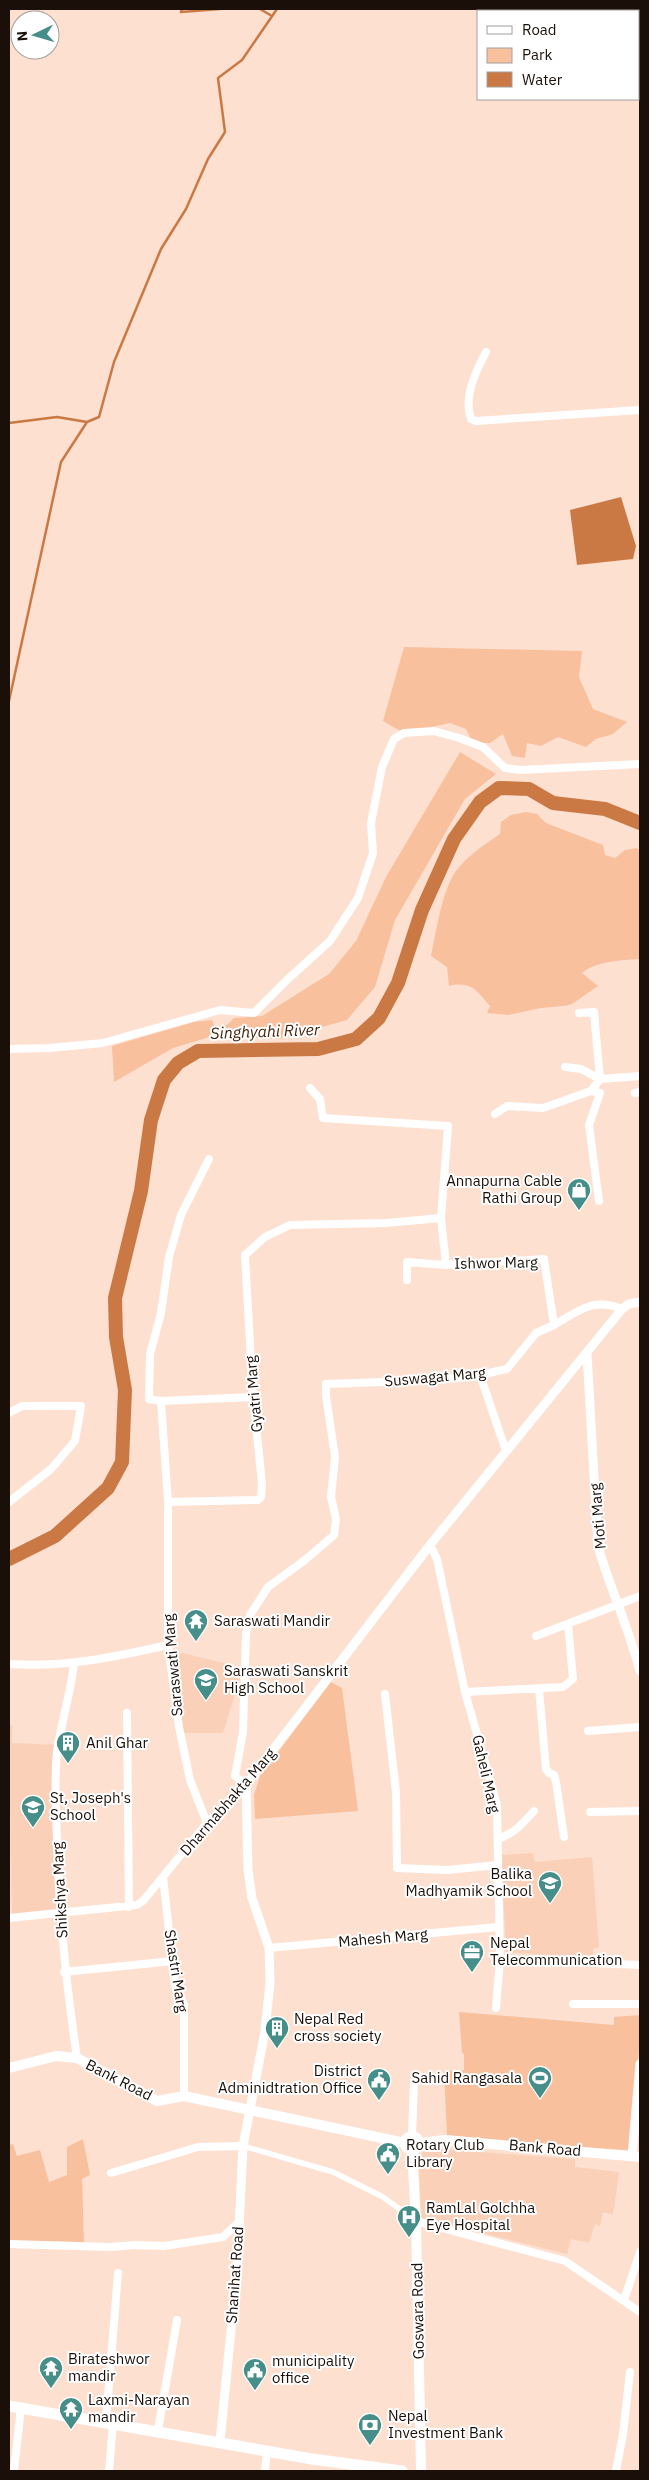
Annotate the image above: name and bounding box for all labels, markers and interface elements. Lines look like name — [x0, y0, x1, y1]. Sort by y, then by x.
north arrow — [10, 10, 60, 60]
legend — [477, 10, 639, 100]
text: Road — [522, 20, 557, 39]
text: N — [13, 30, 31, 42]
text: Park — [522, 45, 552, 64]
text: Water — [522, 70, 563, 89]
water label: Singhyahi River — [210, 1019, 321, 1043]
place label: Annapurna Cable Rathi Group — [446, 1171, 562, 1207]
shop icon: Annapurna Cable Rathi Group — [566, 1177, 592, 1211]
street label: Ishwor Marg — [454, 1252, 538, 1273]
street label: Gyatri Marg — [241, 1355, 266, 1433]
street label: Suswagat Marg — [383, 1363, 487, 1390]
street label: Moti Marg — [585, 1482, 610, 1550]
temple icon: Saraswati Mandir — [183, 1608, 209, 1642]
place label: Saraswati Mandir — [214, 1611, 330, 1630]
street label: Saraswati Marg — [159, 1613, 186, 1717]
place label: Saraswati Sanskrit High School — [224, 1661, 348, 1697]
school or university icon: Saraswati Sanskrit High School — [193, 1667, 219, 1701]
building icon: Anil Ghar — [55, 1730, 81, 1764]
place label: Anil Ghar — [86, 1733, 148, 1752]
street label: Gaheli Marg — [468, 1733, 505, 1815]
street label: Dharmabhakta Marg — [176, 1744, 280, 1859]
place label: St, Joseph's School — [50, 1788, 131, 1824]
school or university icon: St, Joseph's School — [20, 1794, 46, 1828]
street label: Shikshya Marg — [47, 1841, 72, 1939]
place label: Balika Madhyamik School — [405, 1864, 532, 1900]
school or university icon: Balika Madhyamik School — [537, 1870, 563, 1904]
street label: Mahesh Marg — [338, 1924, 428, 1951]
street label: Shastri Marg — [161, 1928, 192, 2014]
place label: Nepal Telecommunication — [490, 1933, 622, 1969]
office icon: Nepal Telecommunication — [459, 1939, 485, 1973]
place label: Nepal Red cross society — [294, 2009, 382, 2045]
building icon: Nepal Red cross society — [264, 2015, 290, 2049]
street label: Bank Road — [83, 2055, 156, 2104]
place label: District Adminidtration Office — [218, 2061, 362, 2097]
sports icon: Sahid Rangasala — [527, 2065, 553, 2099]
public building icon: District Adminidtration Office — [366, 2067, 392, 2101]
place label: Sahid Rangasala — [411, 2068, 522, 2087]
place label: Rotary Club Library — [406, 2135, 484, 2171]
street label: Bank Road — [508, 2135, 582, 2160]
public building icon: Rotary Club Library — [375, 2141, 401, 2175]
place label: RamLal Golchha Eye Hospital — [426, 2198, 535, 2234]
hospital icon: RamLal Golchha Eye Hospital — [396, 2204, 422, 2238]
street label: Shanihat Road — [222, 2226, 247, 2324]
street label: Goswara Road — [407, 2262, 428, 2360]
place label: Birateshwor mandir — [68, 2349, 150, 2385]
place label: municipality office — [272, 2351, 355, 2387]
temple icon: Birateshwor mandir — [38, 2355, 64, 2389]
public building icon: municipality office — [242, 2357, 268, 2391]
place label: Laxmi-Narayan mandir — [88, 2390, 190, 2426]
temple icon: Laxmi-Narayan mandir — [58, 2396, 84, 2430]
place label: Nepal Investment Bank — [388, 2406, 503, 2442]
bank icon: Nepal Investment Bank — [357, 2412, 383, 2446]

